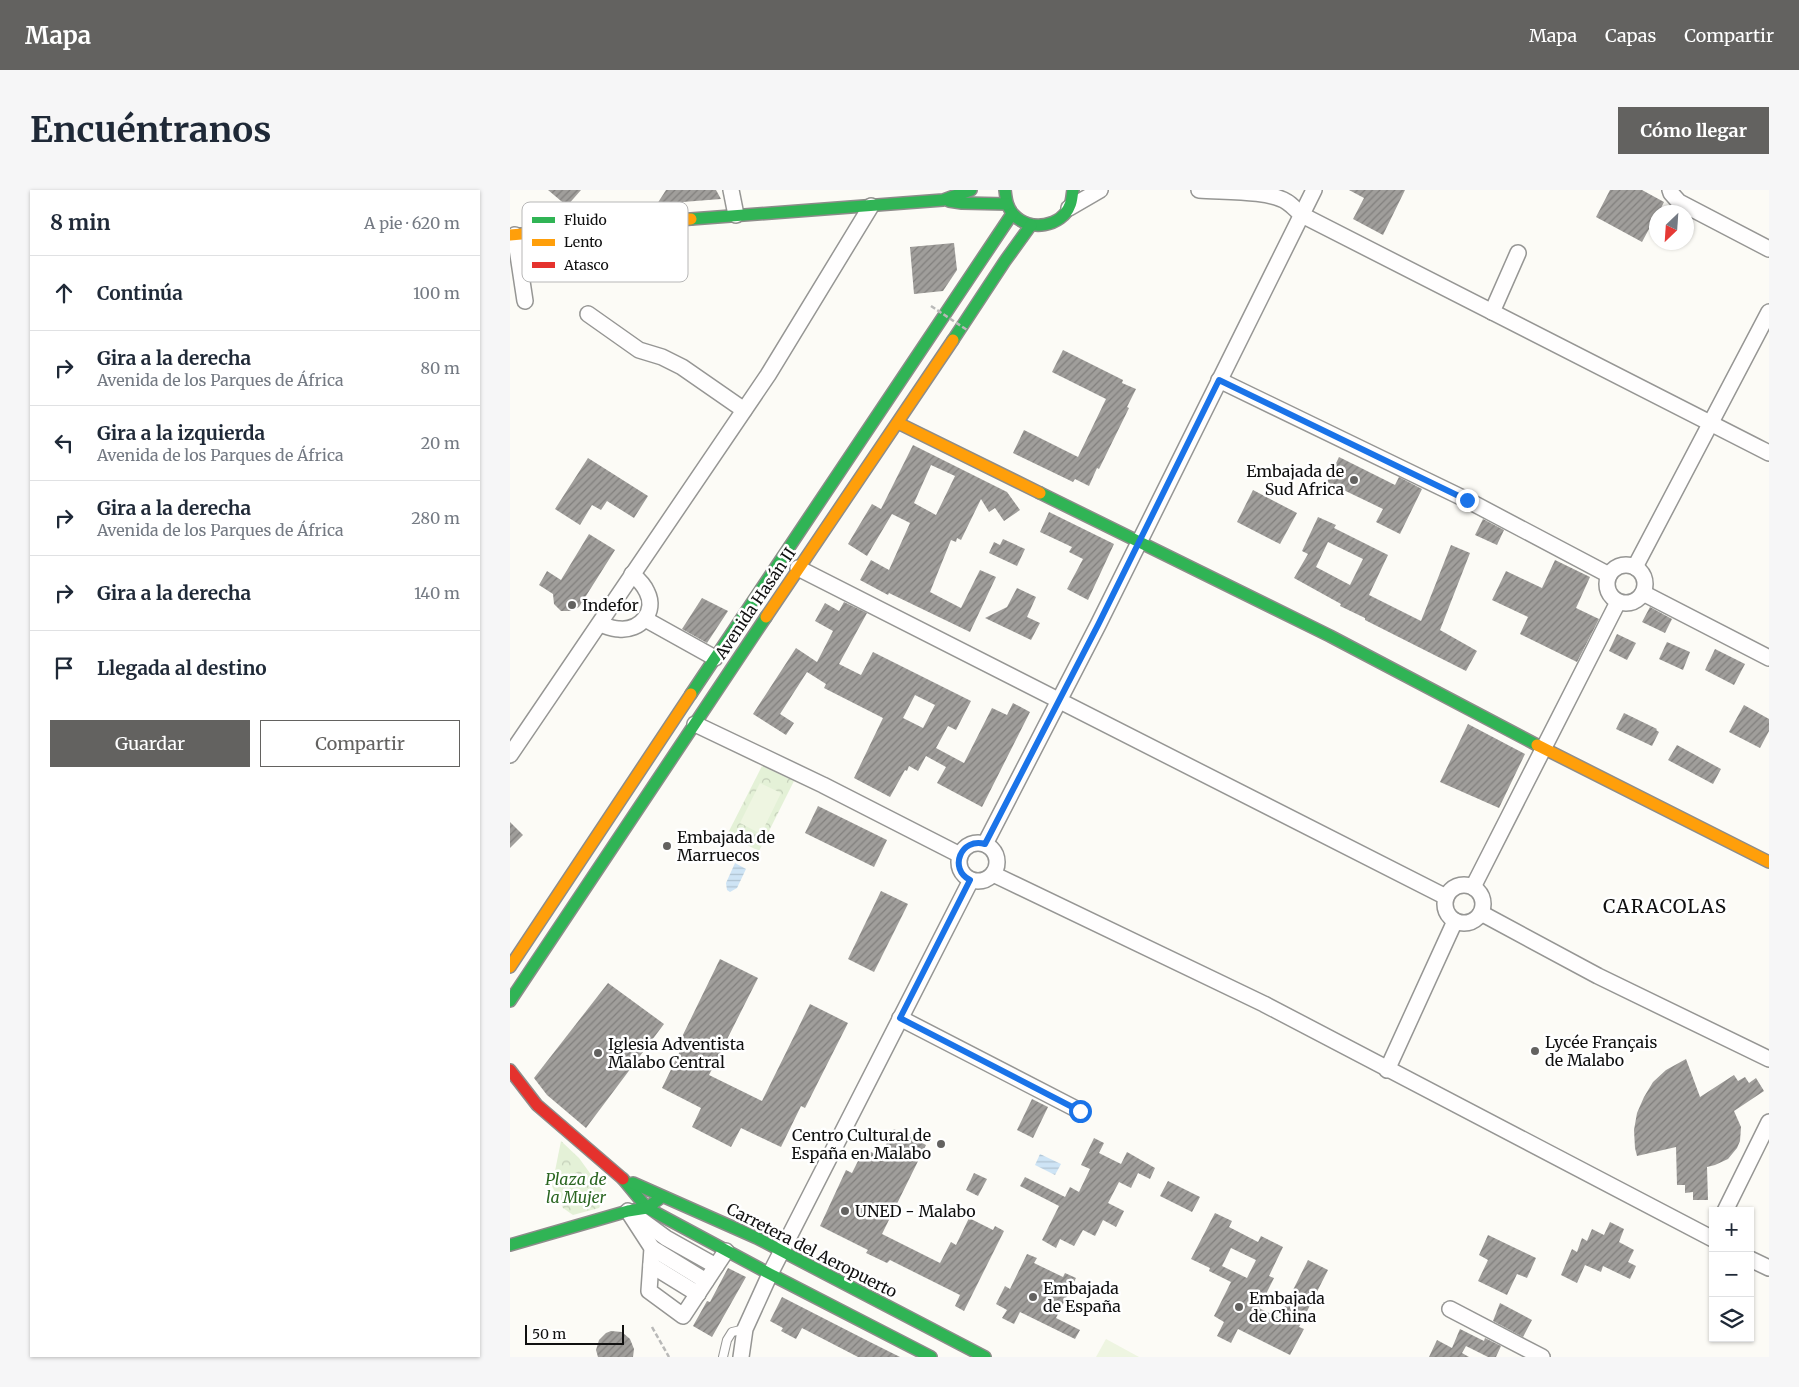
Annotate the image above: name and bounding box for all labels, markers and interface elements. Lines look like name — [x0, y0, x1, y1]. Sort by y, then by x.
text: Mapa — [25, 20, 91, 51]
text: Mapa — [1529, 24, 1577, 47]
text: Capas — [1605, 24, 1656, 47]
text: Compartir — [1684, 24, 1774, 47]
button: Cómo llegar — [1618, 107, 1769, 154]
text: Encuéntranos — [30, 108, 271, 152]
legend — [522, 202, 688, 282]
north arrow — [1649, 205, 1694, 250]
text: 8 min — [50, 209, 111, 236]
text: Fluido — [564, 211, 607, 229]
text: A pie · 620 m — [364, 213, 460, 233]
text: Lento — [564, 233, 603, 251]
text: Atasco — [563, 256, 609, 274]
icon: ahead — [50, 279, 78, 307]
text: Continúa — [97, 281, 183, 305]
text: 100 m — [413, 283, 460, 303]
text: Gira a la derecha — [97, 346, 251, 370]
icon: right — [50, 354, 78, 382]
text: 80 m — [421, 358, 460, 378]
text: Avenida de los Parques de África — [97, 370, 344, 390]
text: Gira a la izquierda — [97, 421, 265, 445]
icon: left — [50, 429, 78, 457]
text: 20 m — [421, 433, 460, 453]
text: Avenida de los Parques de África — [97, 445, 344, 465]
place label: Embajada de Sud Africa — [1246, 461, 1344, 499]
marker: Embajada de Sud Africa — [1348, 474, 1360, 486]
route end — [1456, 489, 1479, 512]
text: Gira a la derecha — [97, 496, 251, 520]
icon: right — [50, 504, 78, 532]
text: 280 m — [411, 508, 460, 528]
text: Avenida de los Parques de África — [97, 520, 344, 540]
street label: Avenida Hasán II — [710, 544, 800, 663]
icon: right — [50, 579, 78, 607]
text: Gira a la derecha — [97, 581, 251, 605]
text: 140 m — [414, 583, 460, 603]
place label: Indefor — [582, 595, 639, 615]
marker: Indefor — [566, 599, 578, 611]
icon: arrive — [50, 654, 78, 682]
text: Llegada al destino — [97, 656, 267, 680]
button: Guardar — [50, 720, 250, 767]
button: Compartir — [260, 720, 460, 767]
place label: Embajada de Marruecos — [677, 827, 775, 865]
marker: Embajada de Marruecos — [661, 840, 673, 852]
district label: CARACOLAS — [1603, 894, 1727, 918]
place label: Lycée Français de Malabo — [1545, 1032, 1657, 1070]
place label: Iglesia Adventista Malabo Central — [608, 1034, 745, 1072]
marker: Lycée Français de Malabo — [1529, 1045, 1541, 1057]
marker: Iglesia Adventista Malabo Central — [592, 1047, 604, 1059]
route start — [1069, 1100, 1092, 1123]
place label: Centro Cultural de España en Malabo — [791, 1125, 931, 1163]
marker: Centro Cultural de España en Malabo — [935, 1138, 947, 1150]
park label: Plaza de la Mujer — [545, 1169, 607, 1207]
street label: Carretera del Aeropuerto — [724, 1198, 900, 1302]
place label: UNED - Malabo — [855, 1201, 976, 1221]
marker: UNED - Malabo — [839, 1205, 851, 1217]
map controls — [1709, 1207, 1754, 1342]
button: + — [1709, 1207, 1754, 1252]
button: − — [1709, 1252, 1754, 1297]
place label: Embajada de España — [1043, 1278, 1121, 1316]
place label: Embajada de China — [1249, 1288, 1325, 1326]
marker: Embajada de España — [1027, 1291, 1039, 1303]
button: layers — [1709, 1297, 1754, 1342]
marker: Embajada de China — [1233, 1301, 1245, 1313]
scale bar — [525, 1322, 624, 1345]
text: 50 m — [532, 1325, 566, 1343]

